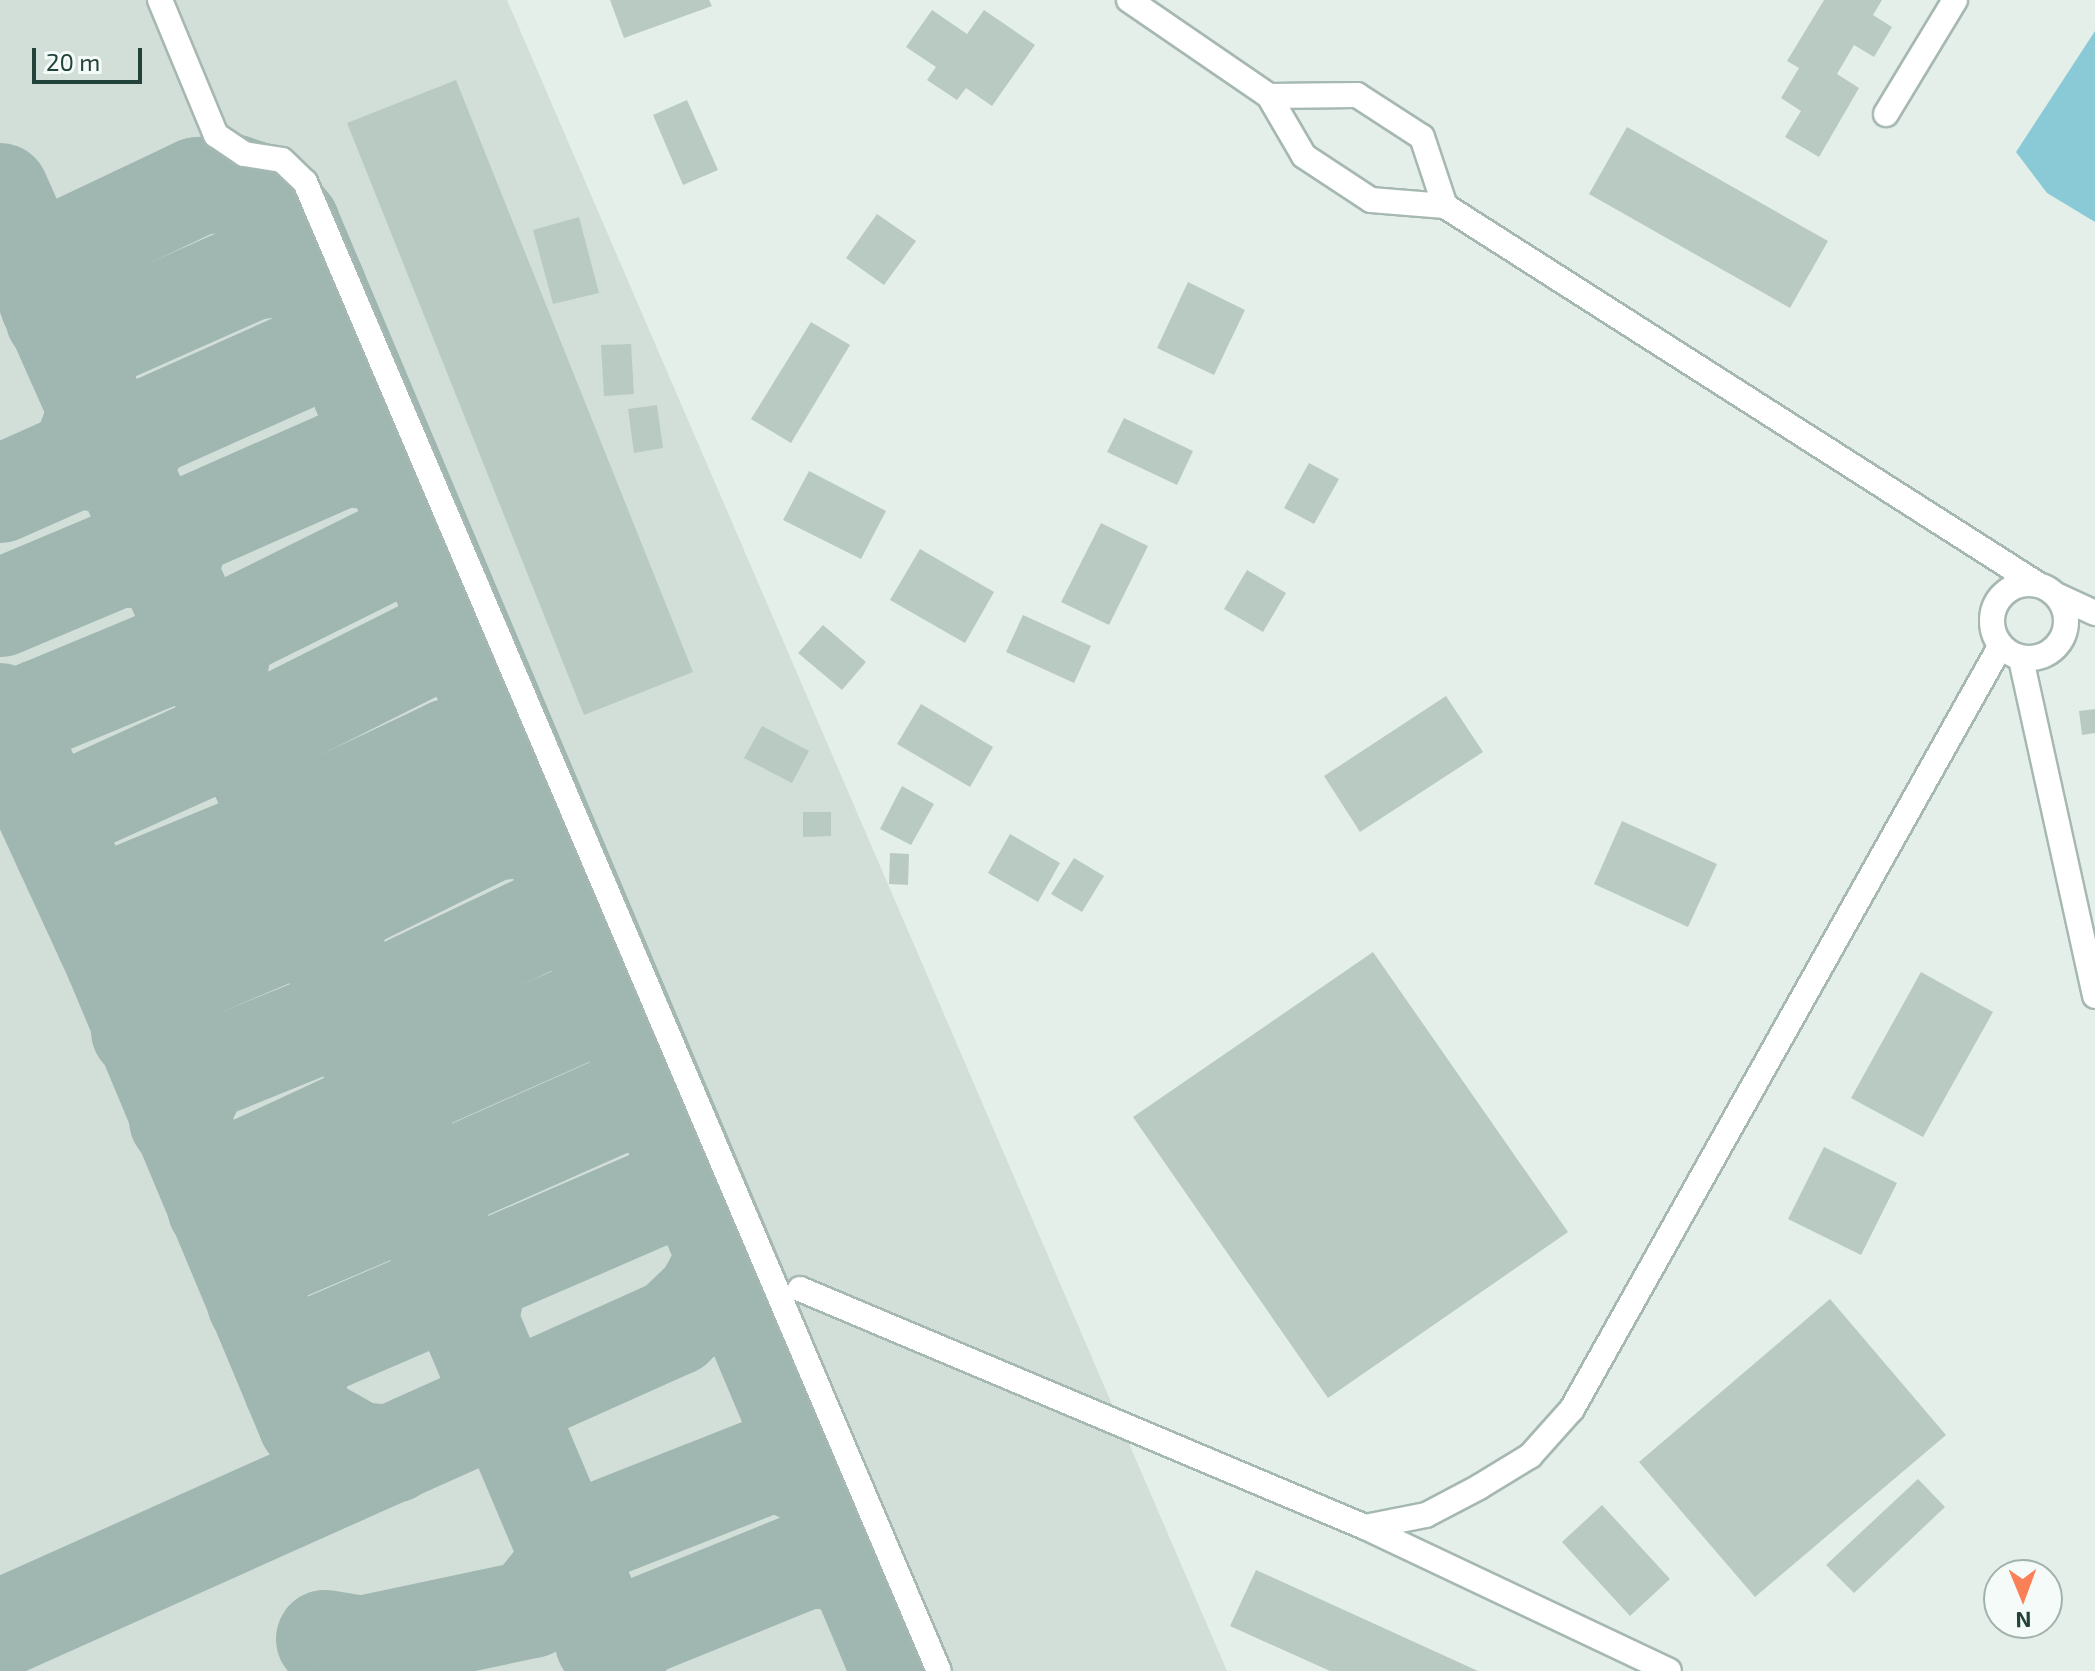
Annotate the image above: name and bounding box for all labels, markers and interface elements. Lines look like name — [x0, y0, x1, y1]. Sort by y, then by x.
scale bar — [36, 32, 146, 82]
text: 20 m — [46, 47, 100, 76]
north arrow — [1983, 1559, 2063, 1639]
text: N — [2015, 1608, 2032, 1634]

